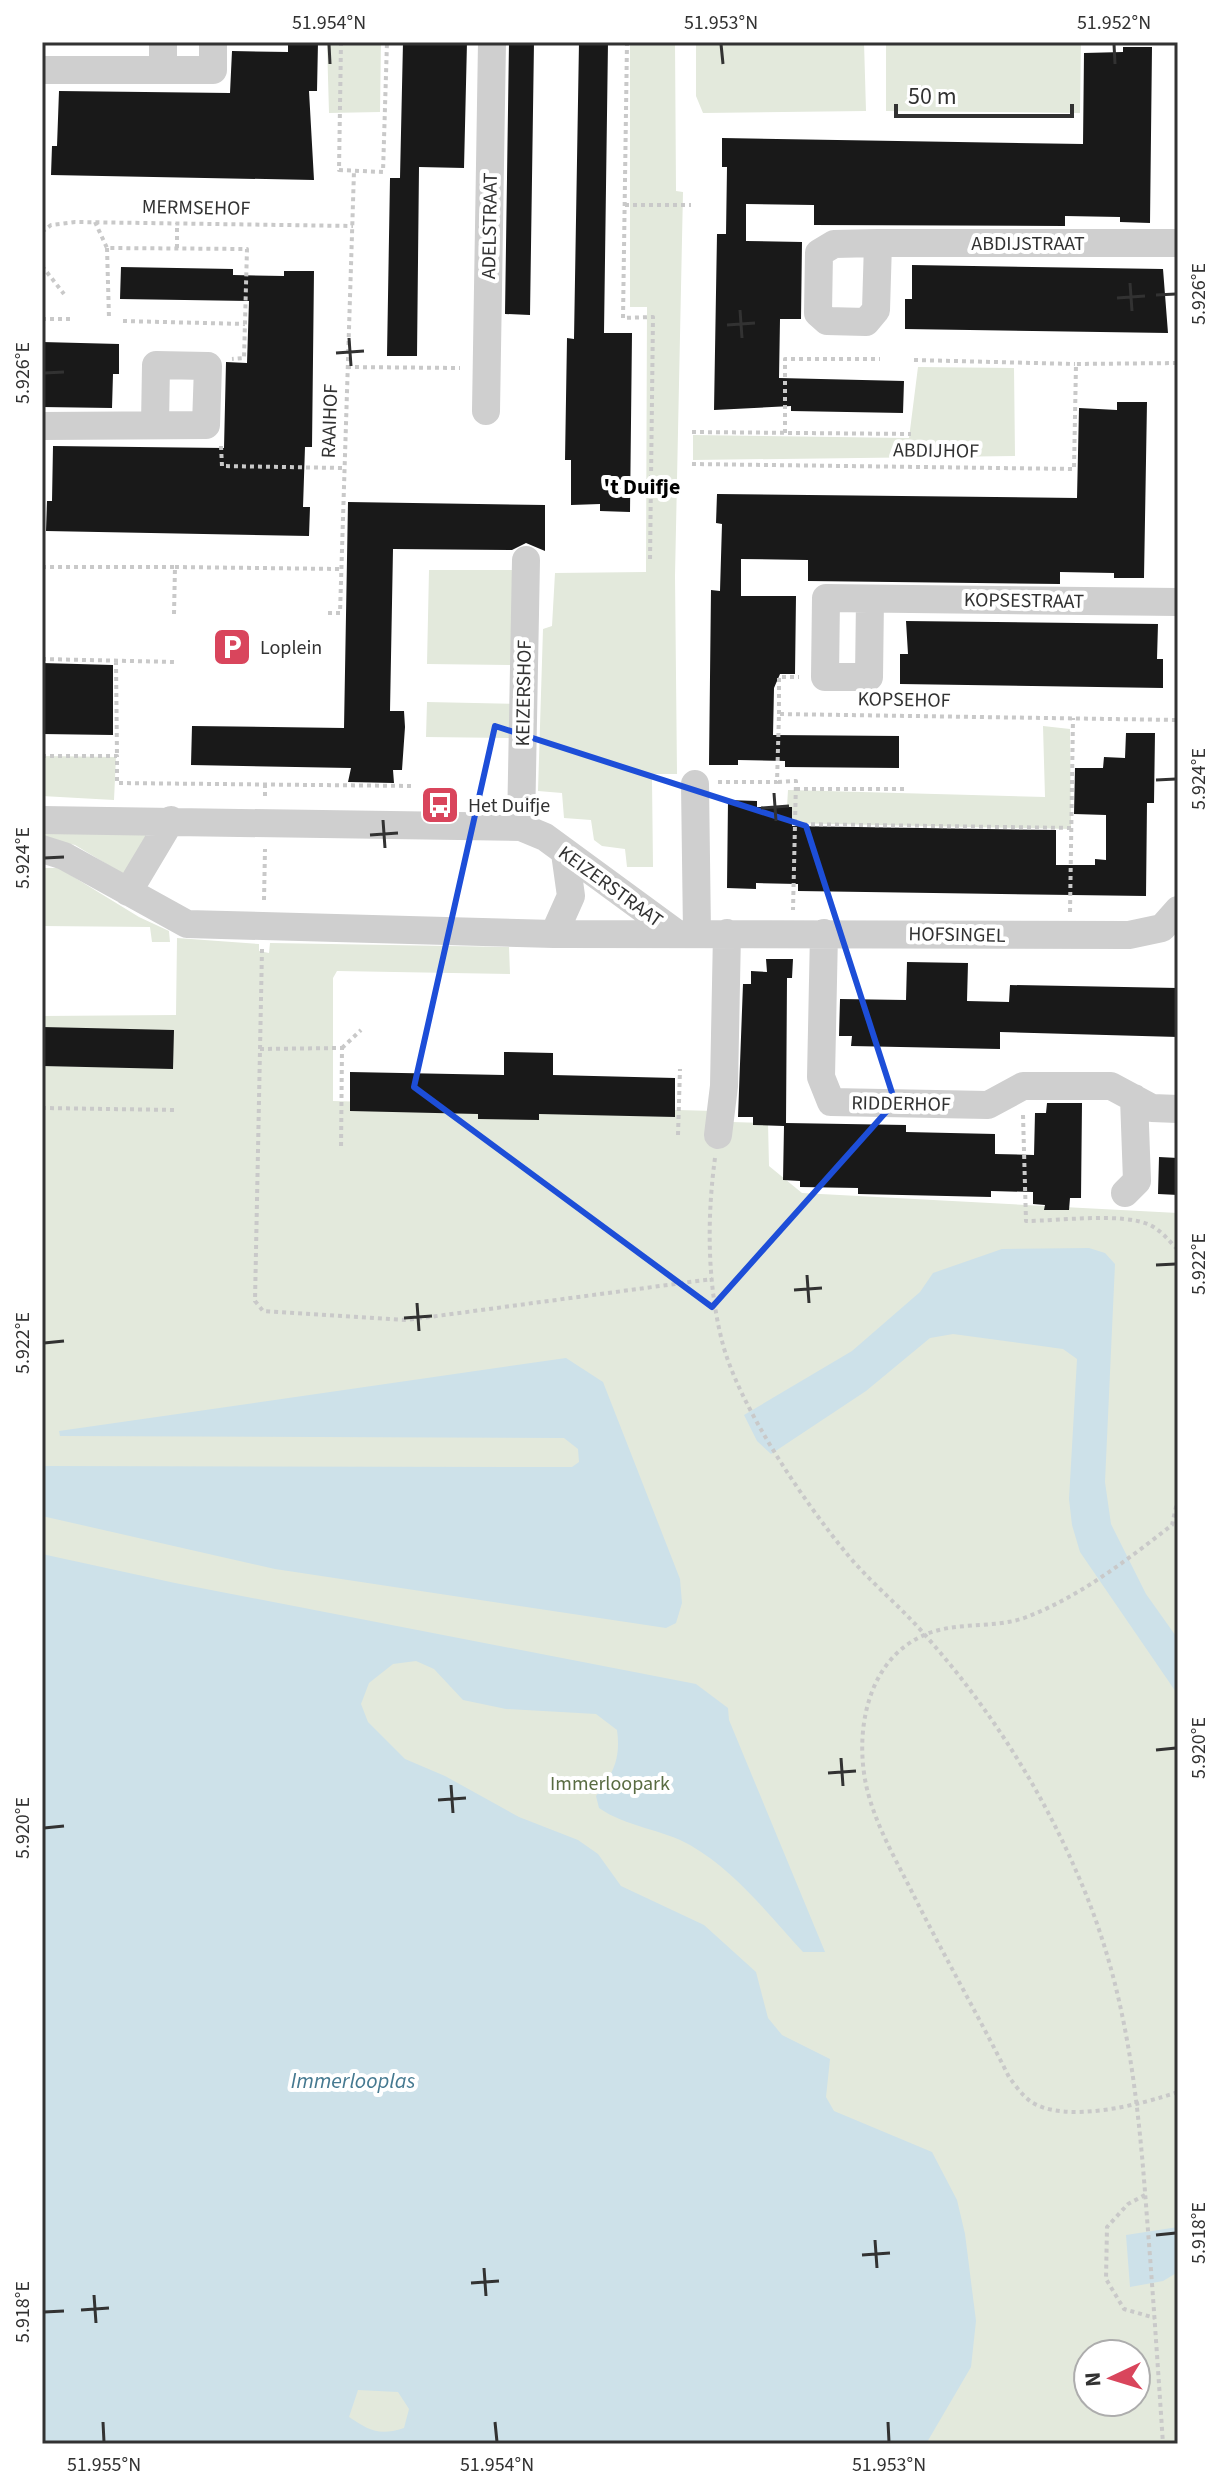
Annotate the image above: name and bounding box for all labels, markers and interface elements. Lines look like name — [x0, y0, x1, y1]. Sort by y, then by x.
text: 51.954°N — [292, 9, 366, 37]
text: 51.953°N — [684, 9, 758, 37]
text: 51.952°N — [1077, 9, 1151, 37]
scale bar — [896, 68, 1072, 118]
text: 50 m — [908, 79, 957, 114]
street label: ADELSTRAAT — [475, 172, 505, 280]
street label: MERMSEHOF — [142, 193, 251, 223]
street label: ABDIJSTRAAT — [971, 230, 1085, 258]
text: 5.926°E — [1185, 263, 1213, 325]
text: 5.926°E — [9, 342, 37, 404]
street label: RAAIHOF — [315, 383, 345, 459]
street label: ABDIJHOF — [893, 436, 979, 466]
district label: 't Duifje — [604, 471, 680, 503]
street label: KOPSESTRAAT — [964, 586, 1085, 616]
parking icon: Loplein — [211, 626, 253, 668]
place label: Loplein — [260, 634, 322, 662]
street label: KEIZERSHOF — [509, 639, 539, 747]
street label: KOPSEHOF — [857, 685, 951, 715]
text: 5.924°E — [1185, 748, 1213, 810]
bus stop icon: Het Duifje — [419, 784, 461, 826]
place label: Het Duifje — [468, 792, 550, 820]
text: 5.924°E — [9, 827, 37, 889]
street label: KEIZERSTRAAT — [552, 839, 669, 935]
street label: HOFSINGEL — [908, 920, 1006, 950]
street label: RIDDERHOF — [851, 1089, 951, 1119]
text: 5.922°E — [1185, 1233, 1213, 1295]
text: 5.922°E — [9, 1312, 37, 1374]
text: 5.920°E — [1185, 1717, 1213, 1779]
park label: Immerloopark — [550, 1770, 670, 1798]
text: 5.920°E — [9, 1797, 37, 1859]
water label: Immerlooplas — [291, 2065, 415, 2097]
text: 5.918°E — [1185, 2202, 1213, 2264]
text: 5.918°E — [9, 2281, 37, 2343]
north arrow — [1072, 2338, 1152, 2418]
text: N — [1077, 2371, 1110, 2388]
text: 51.955°N — [67, 2451, 141, 2479]
text: 51.954°N — [460, 2451, 534, 2479]
text: 51.953°N — [852, 2451, 926, 2479]

